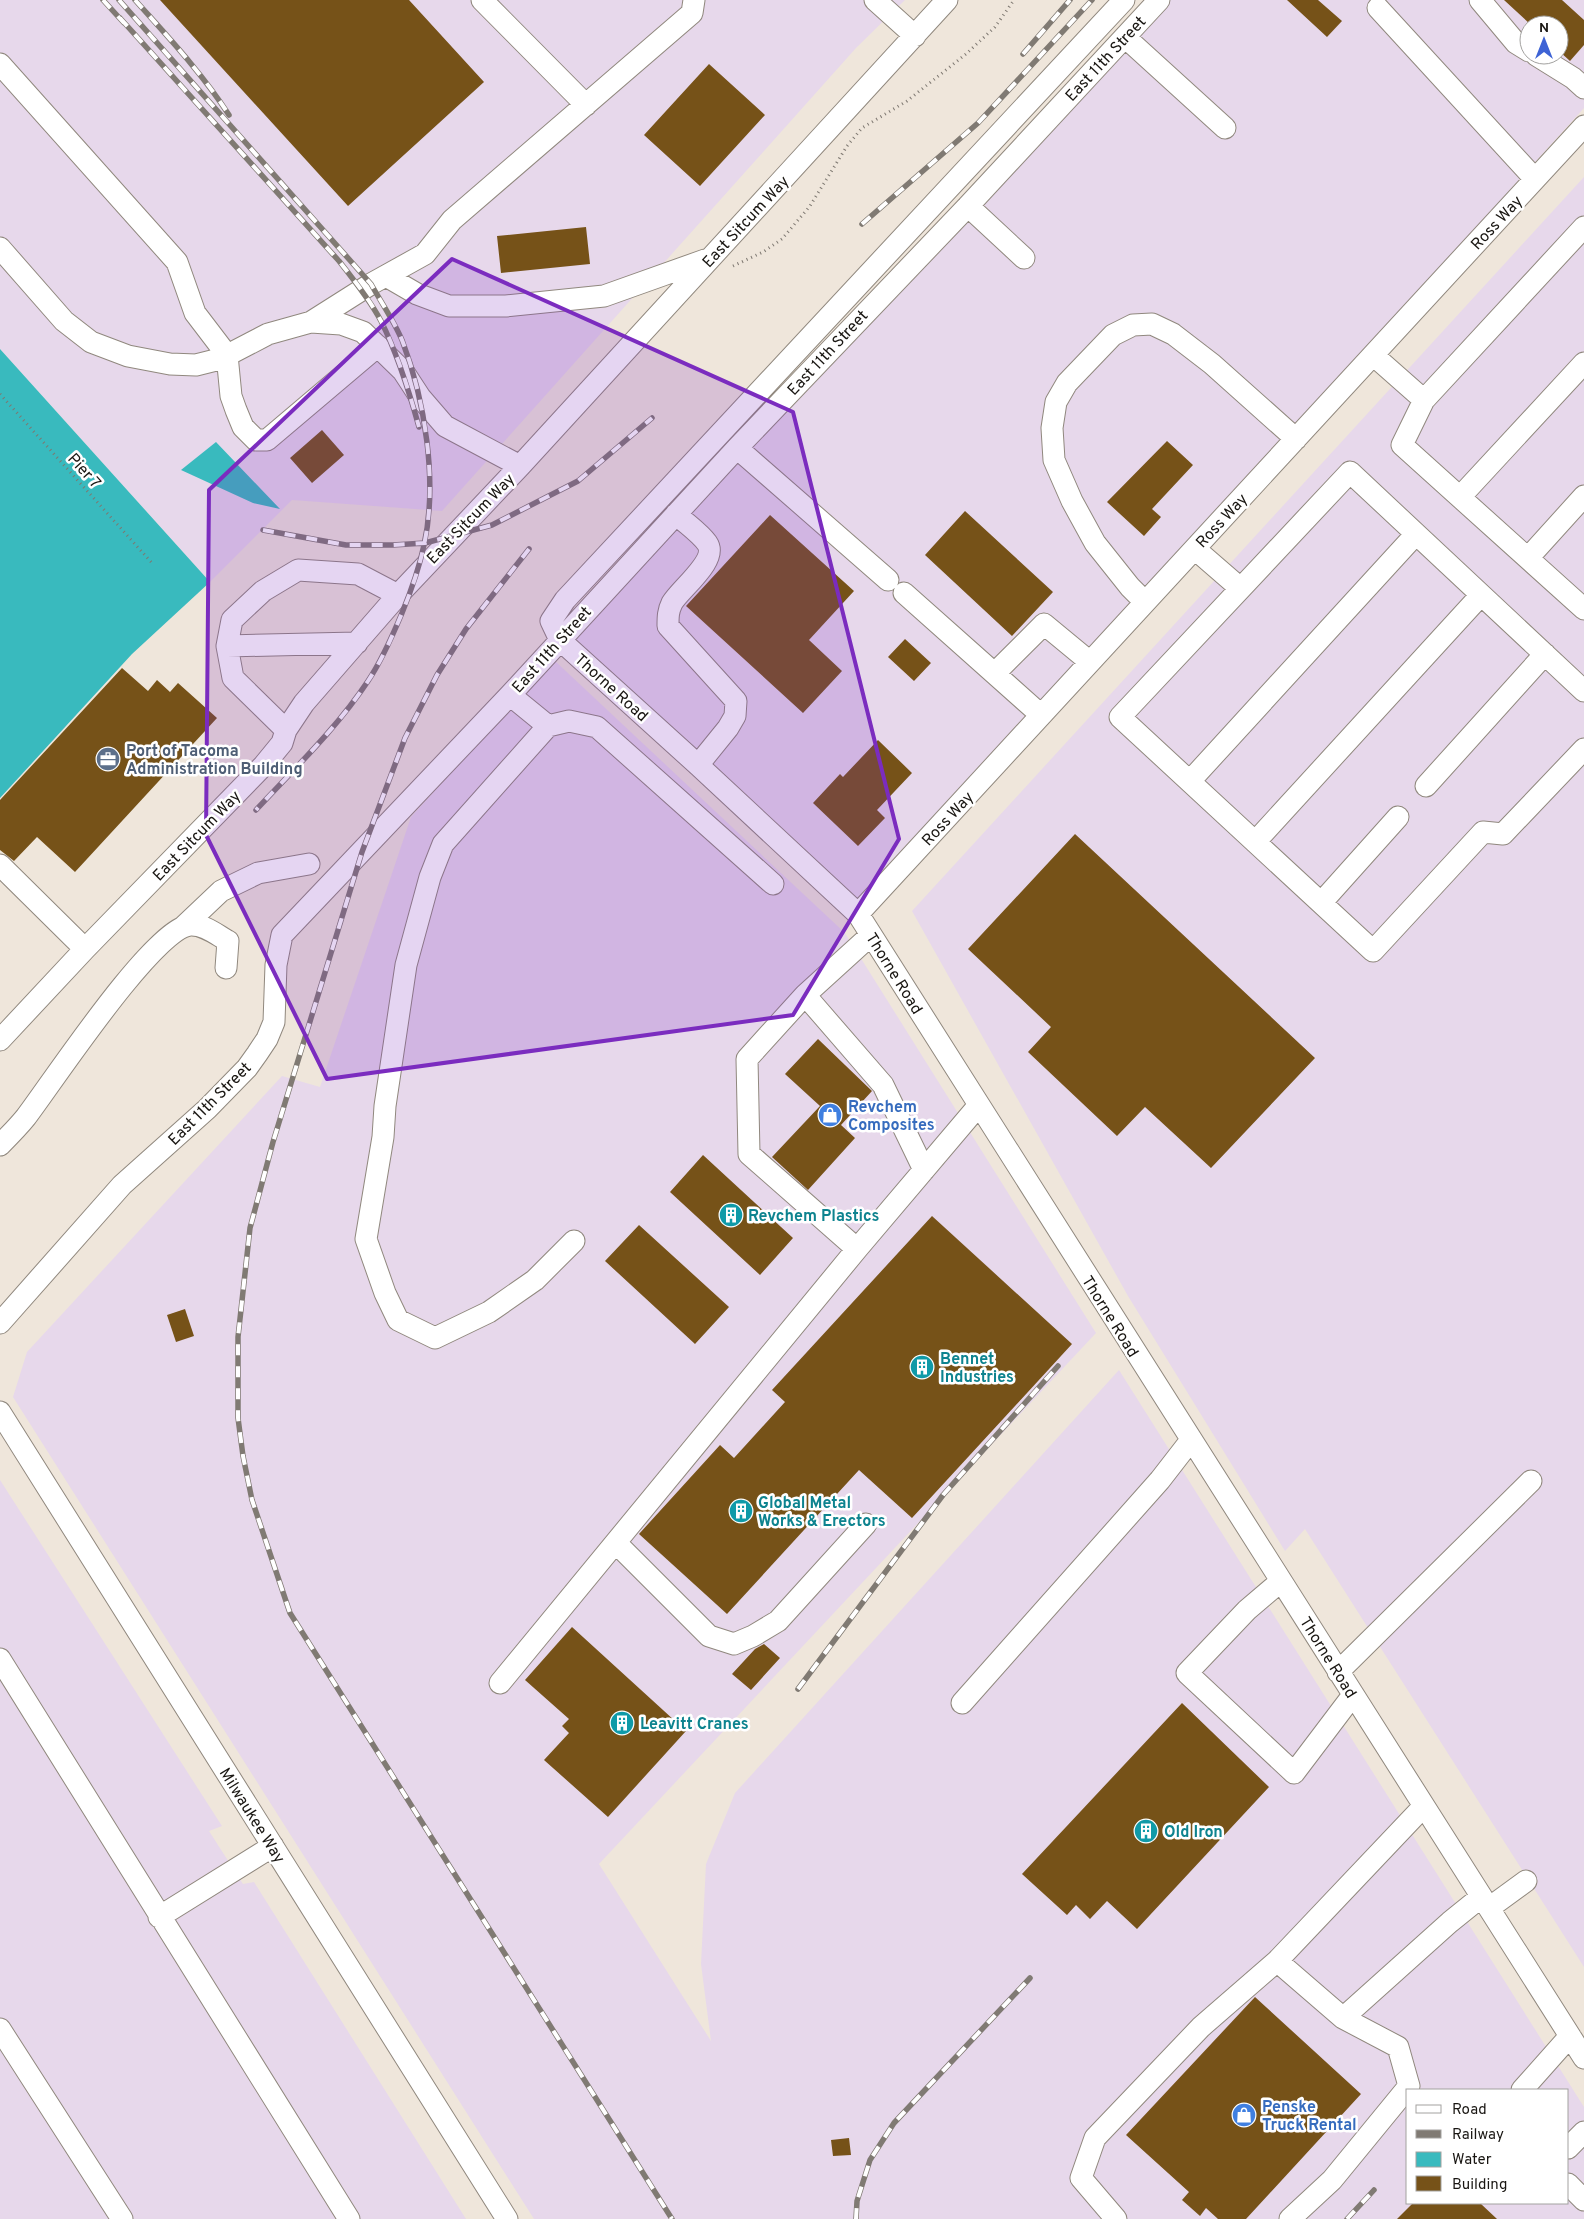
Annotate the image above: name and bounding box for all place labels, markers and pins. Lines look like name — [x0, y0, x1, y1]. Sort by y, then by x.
place label: Port of Tacoma Administration Building — [126, 742, 303, 780]
office icon: Port of Tacoma Administration Building — [95, 746, 121, 772]
place label: Revchem Composites — [848, 1098, 935, 1136]
shop icon: Revchem Composites — [817, 1102, 843, 1128]
building icon: Revchem Plastics — [718, 1202, 744, 1228]
place label: Revchem Plastics — [748, 1207, 879, 1227]
place label: Bennet Industries — [940, 1350, 1014, 1388]
building icon: Bennet Industries — [909, 1354, 935, 1380]
place label: Global Metal Works & Erectors — [758, 1494, 886, 1532]
building icon: Global Metal Works & Erectors — [728, 1498, 754, 1524]
building icon: Leavitt Cranes — [609, 1710, 635, 1736]
place label: Leavitt Cranes — [640, 1715, 749, 1735]
building icon: Old Iron — [1133, 1818, 1159, 1844]
place label: Old Iron — [1164, 1823, 1223, 1843]
place label: Penske Truck Rental — [1262, 2098, 1357, 2136]
shop icon: Penske Truck Rental — [1231, 2102, 1257, 2128]

